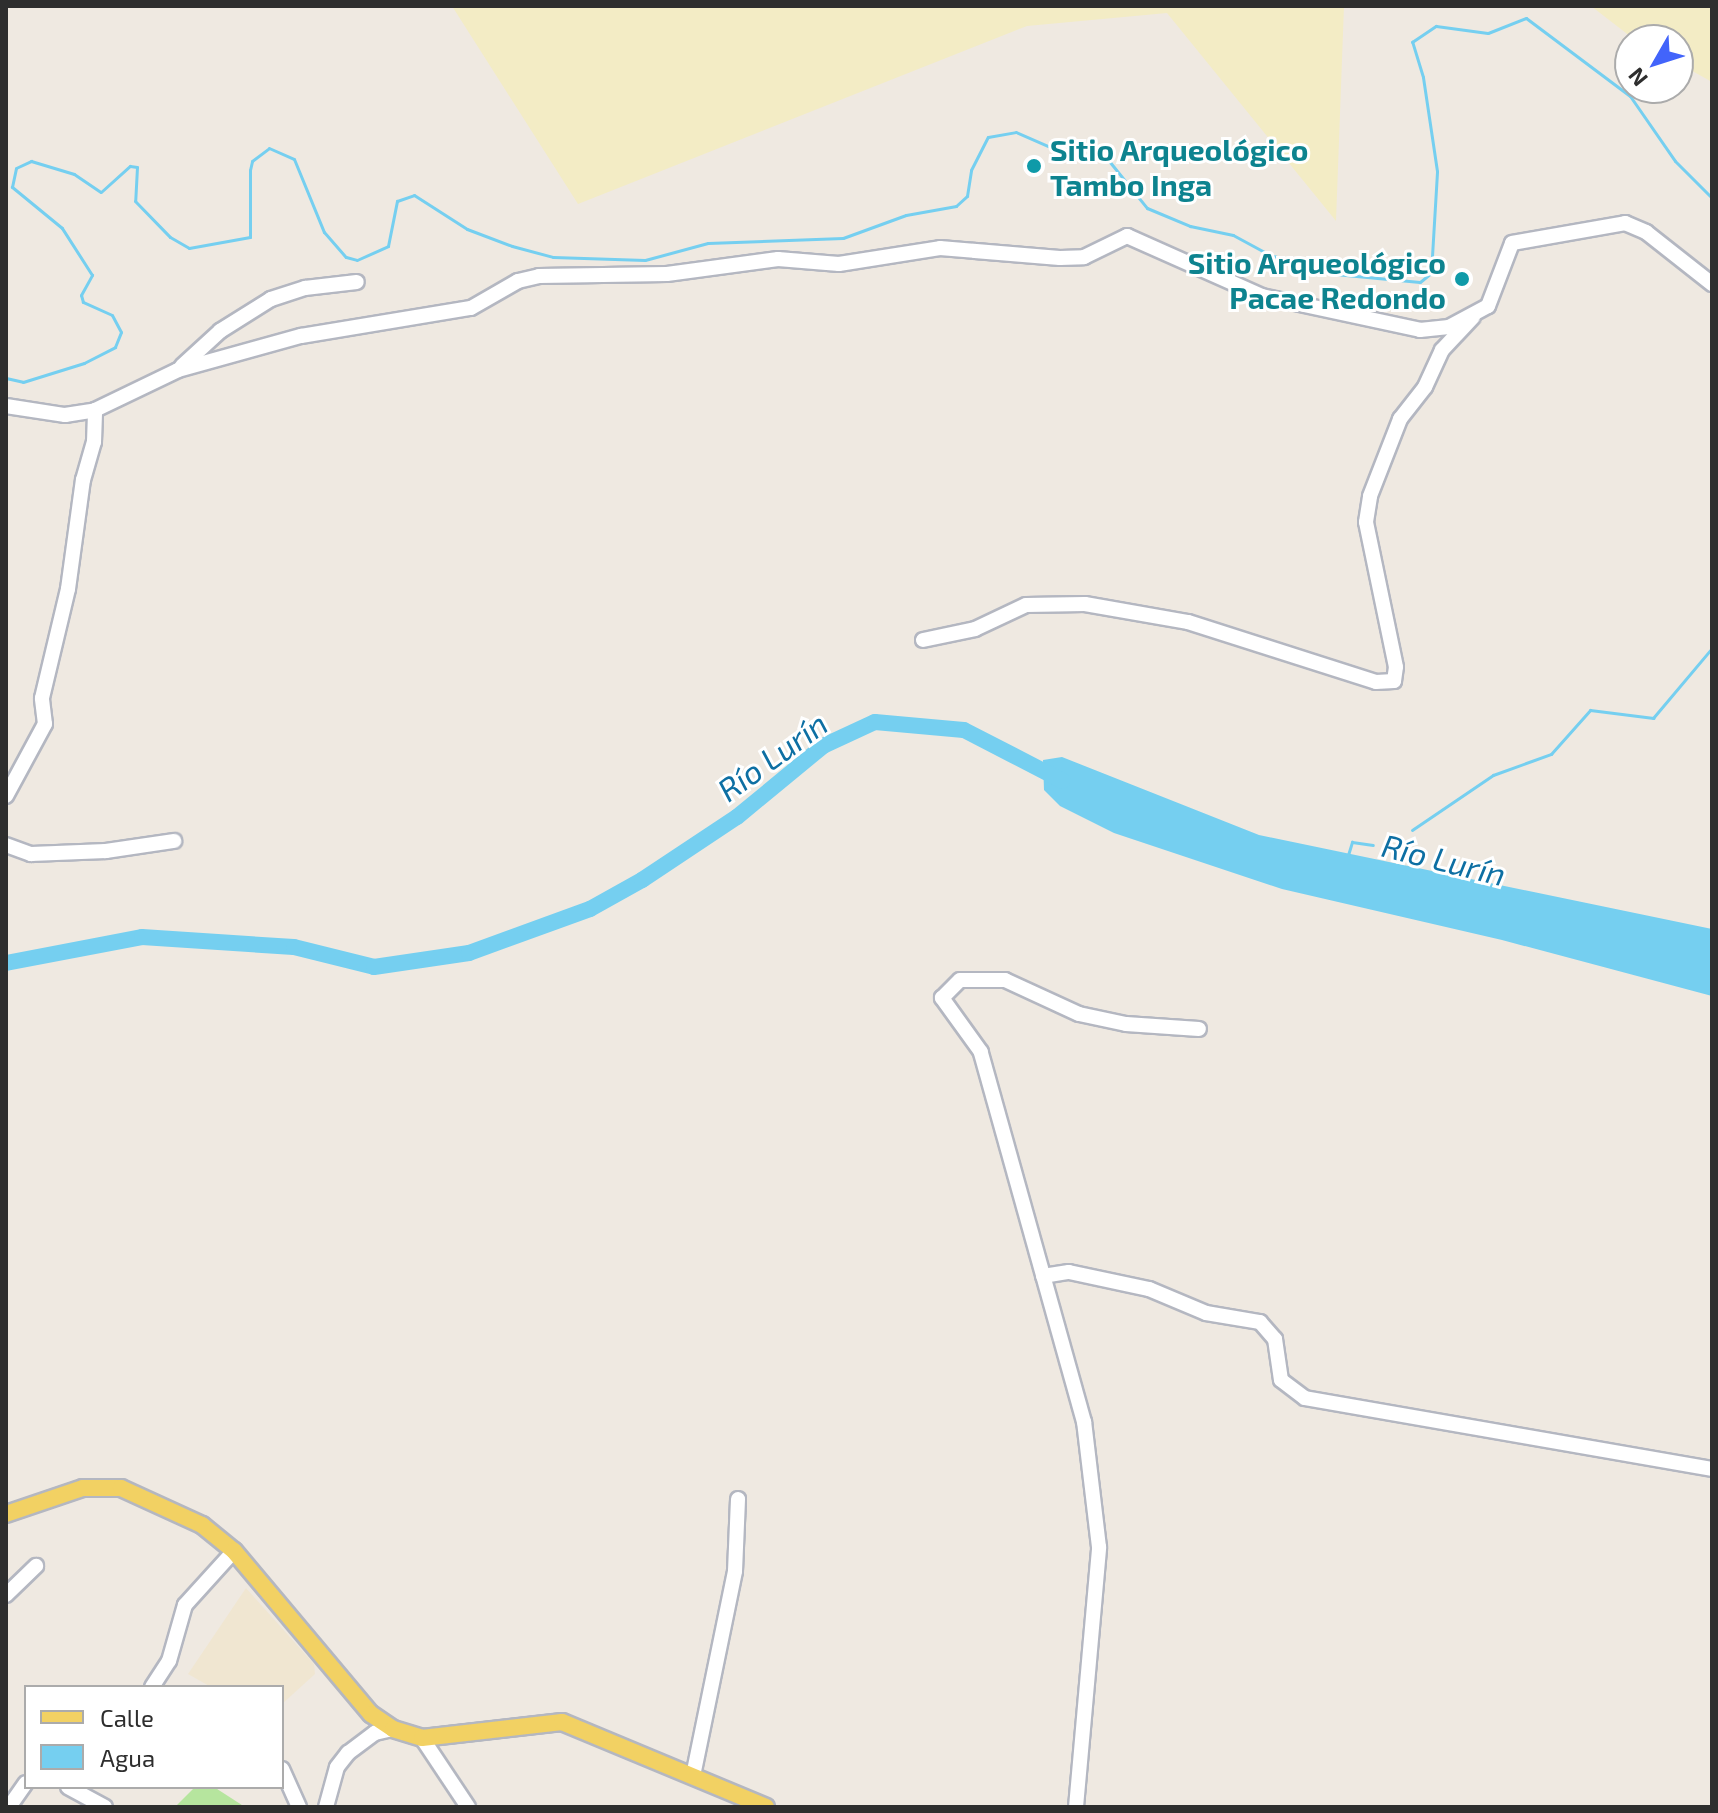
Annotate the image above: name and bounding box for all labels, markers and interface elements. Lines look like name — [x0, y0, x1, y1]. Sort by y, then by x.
north arrow — [1614, 24, 1694, 104]
text: N — [1622, 63, 1652, 92]
place label: Sitio Arqueológico Tambo Inga — [1050, 131, 1309, 202]
marker: Sitio Arqueológico Tambo Inga — [1025, 157, 1043, 175]
place label: Sitio Arqueológico Pacae Redondo — [1187, 244, 1446, 314]
marker: Sitio Arqueológico Pacae Redondo — [1453, 270, 1471, 288]
water label: Río Lurín — [710, 703, 834, 809]
water label: Río Lurín — [1378, 825, 1510, 893]
legend — [24, 1685, 284, 1789]
text: Calle — [100, 1703, 154, 1732]
text: Agua — [100, 1743, 155, 1772]

